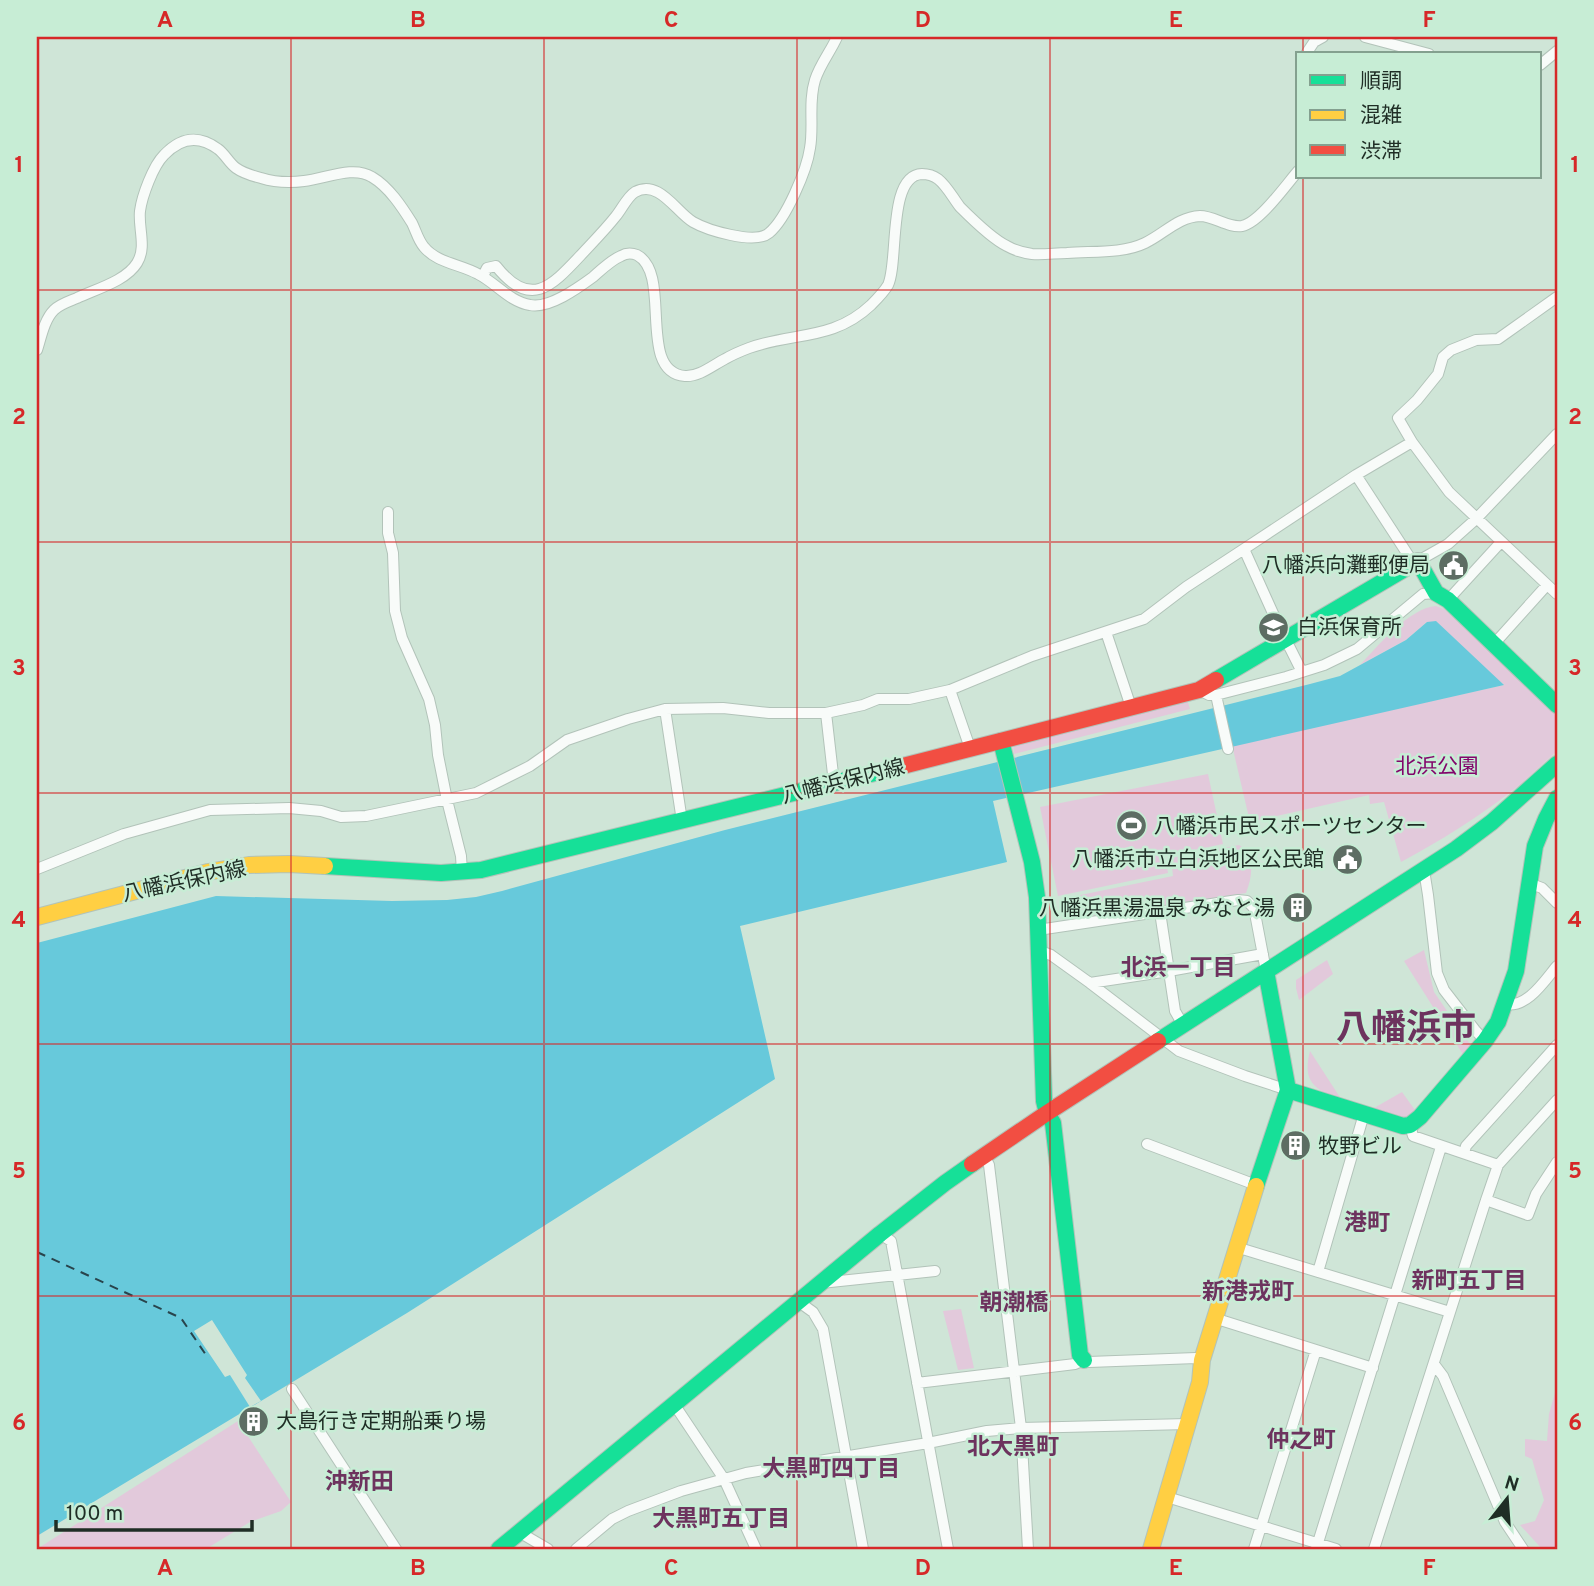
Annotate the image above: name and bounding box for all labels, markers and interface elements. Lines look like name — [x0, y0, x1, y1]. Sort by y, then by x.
text: A — [157, 7, 173, 36]
text: B — [410, 7, 426, 36]
text: C — [664, 7, 678, 36]
text: D — [915, 7, 931, 36]
text: E — [1169, 7, 1183, 36]
text: F — [1422, 7, 1436, 36]
legend — [1296, 52, 1542, 178]
text: 順調 — [1360, 69, 1402, 96]
text: 混雑 — [1360, 103, 1402, 130]
text: 渋滞 — [1360, 139, 1402, 166]
text: 1 — [14, 152, 24, 181]
text: 1 — [1570, 152, 1580, 181]
text: 2 — [12, 404, 26, 433]
text: 2 — [1568, 404, 1582, 433]
public building icon: 八幡浜向灘郵便局 — [1436, 548, 1470, 582]
place label: 八幡浜向灘郵便局 — [1262, 553, 1430, 580]
school or university icon: 白浜保育所 — [1257, 610, 1291, 644]
place label: 白浜保育所 — [1297, 615, 1402, 642]
text: 3 — [12, 655, 26, 684]
text: 3 — [1568, 655, 1582, 684]
street label: 八幡浜保内線 — [779, 754, 908, 811]
park label: 北浜公園 — [1395, 754, 1479, 781]
sports icon: 八幡浜市民スポーツセンター — [1114, 809, 1148, 843]
place label: 八幡浜市民スポーツセンター — [1154, 814, 1427, 841]
public building icon: 八幡浜市立白浜地区公民館 — [1330, 842, 1364, 876]
place label: 八幡浜市立白浜地区公民館 — [1072, 847, 1324, 874]
street label: 八幡浜保内線 — [120, 856, 249, 909]
building icon: 八幡浜黒湯温泉 みなと湯 — [1281, 891, 1315, 925]
place label: 八幡浜黒湯温泉 みなと湯 — [1039, 896, 1275, 923]
text: 4 — [12, 907, 26, 936]
text: 4 — [1568, 907, 1582, 936]
district label: 北浜一丁目 — [1121, 955, 1236, 984]
district label: 八幡浜市 — [1336, 1008, 1476, 1052]
building icon: 牧野ビル — [1278, 1129, 1312, 1163]
place label: 牧野ビル — [1318, 1134, 1402, 1161]
text: 5 — [12, 1158, 26, 1187]
text: 5 — [1568, 1158, 1582, 1187]
district label: 港町 — [1344, 1210, 1390, 1239]
district label: 新町五丁目 — [1412, 1268, 1527, 1297]
district label: 新港戎町 — [1202, 1279, 1294, 1308]
district label: 朝潮橋 — [980, 1290, 1049, 1319]
building icon: 大島行き定期船乗り場 — [236, 1404, 270, 1438]
place label: 大島行き定期船乗り場 — [276, 1409, 486, 1436]
text: 6 — [12, 1410, 26, 1439]
text: 6 — [1568, 1410, 1582, 1439]
district label: 仲之町 — [1267, 1427, 1336, 1456]
district label: 北大黒町 — [967, 1434, 1059, 1463]
district label: 大黒町四丁目 — [762, 1456, 900, 1485]
north arrow — [1472, 1464, 1542, 1534]
district label: 沖新田 — [325, 1469, 394, 1498]
text: N — [1501, 1471, 1521, 1498]
scale bar — [56, 1488, 252, 1532]
text: 100 m — [66, 1501, 123, 1528]
district label: 大黒町五丁目 — [652, 1506, 790, 1535]
text: A — [157, 1555, 173, 1584]
text: B — [410, 1555, 426, 1584]
text: C — [664, 1555, 678, 1584]
text: D — [915, 1555, 931, 1584]
text: E — [1169, 1555, 1183, 1584]
text: F — [1422, 1555, 1436, 1584]

